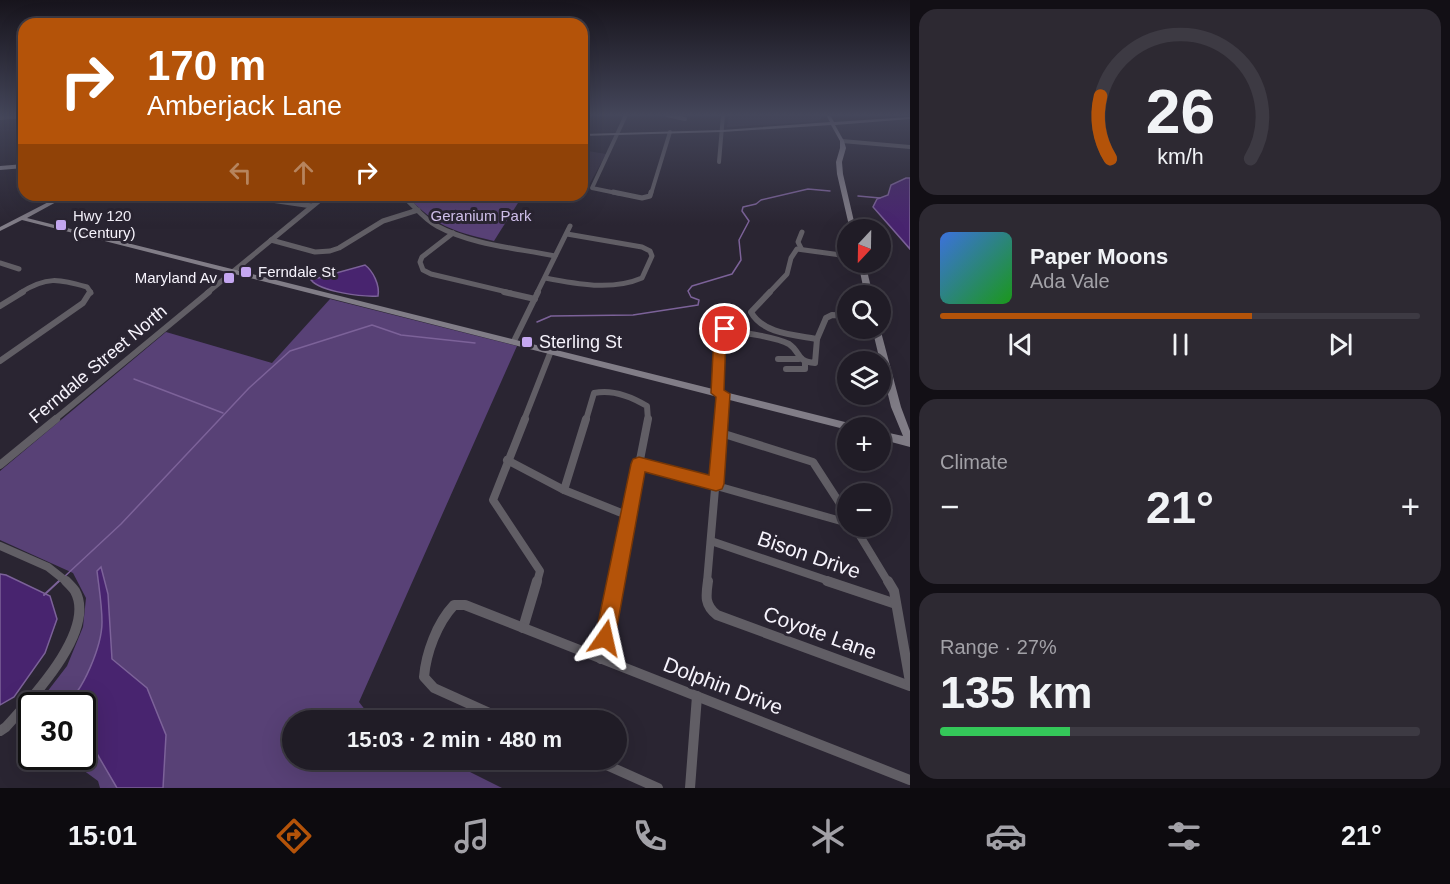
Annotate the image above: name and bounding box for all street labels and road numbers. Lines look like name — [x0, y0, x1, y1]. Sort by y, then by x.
street label: Ferndale Street North — [25, 301, 171, 427]
street label: Bison Drive — [755, 526, 864, 583]
street label: Coyote Lane — [760, 601, 880, 664]
street label: Dolphin Drive — [660, 652, 786, 719]

